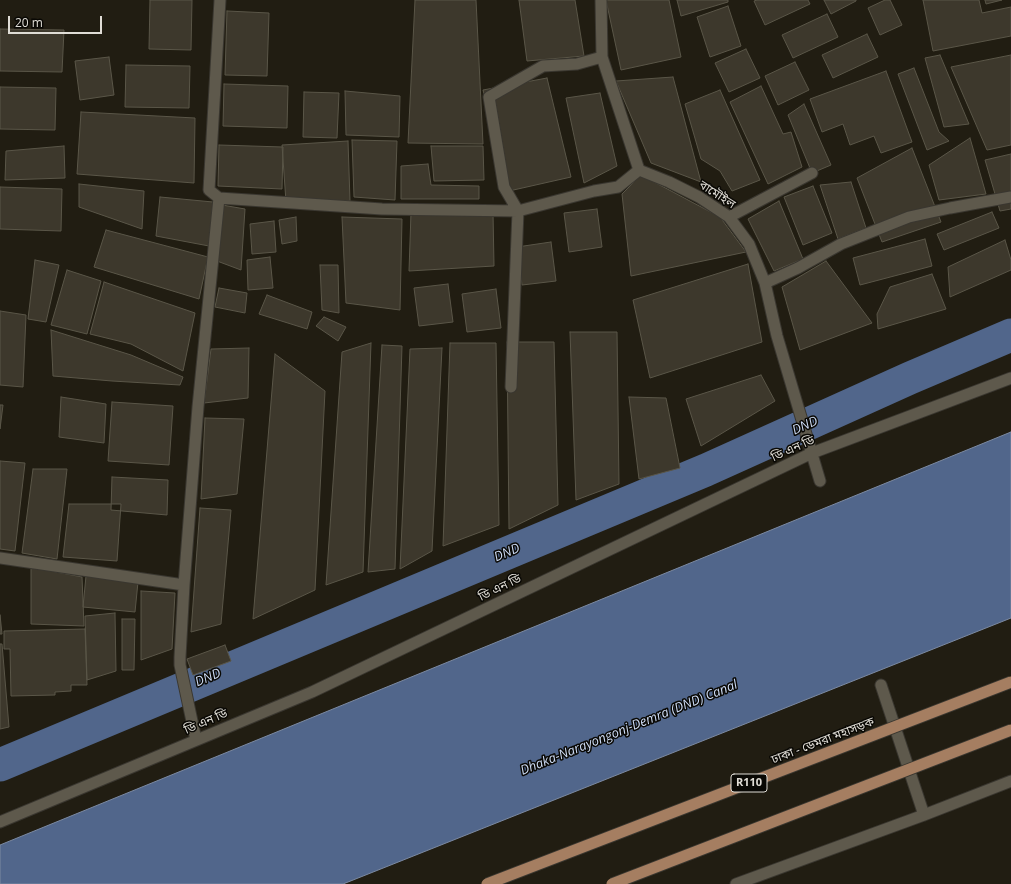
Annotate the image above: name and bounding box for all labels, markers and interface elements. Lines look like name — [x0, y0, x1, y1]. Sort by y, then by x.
scale bar — [10, 8, 104, 34]
text: 20 m — [15, 14, 43, 31]
street label: বামৌইল — [696, 178, 738, 212]
water label: DND — [790, 413, 820, 439]
street label: ডি এন ডি — [769, 433, 817, 465]
water label: DND — [492, 541, 522, 565]
street label: ডি এন ডি — [476, 572, 524, 604]
water label: DND — [193, 666, 223, 690]
water label: Dhaka-Narayongonj-Demra (DND) Canal — [518, 677, 740, 779]
street label: ডি এন ডি — [182, 706, 230, 738]
street label: ঢাকা - ডেমরা মহাসড়ক — [770, 715, 876, 767]
road number: R110 — [731, 774, 767, 792]

